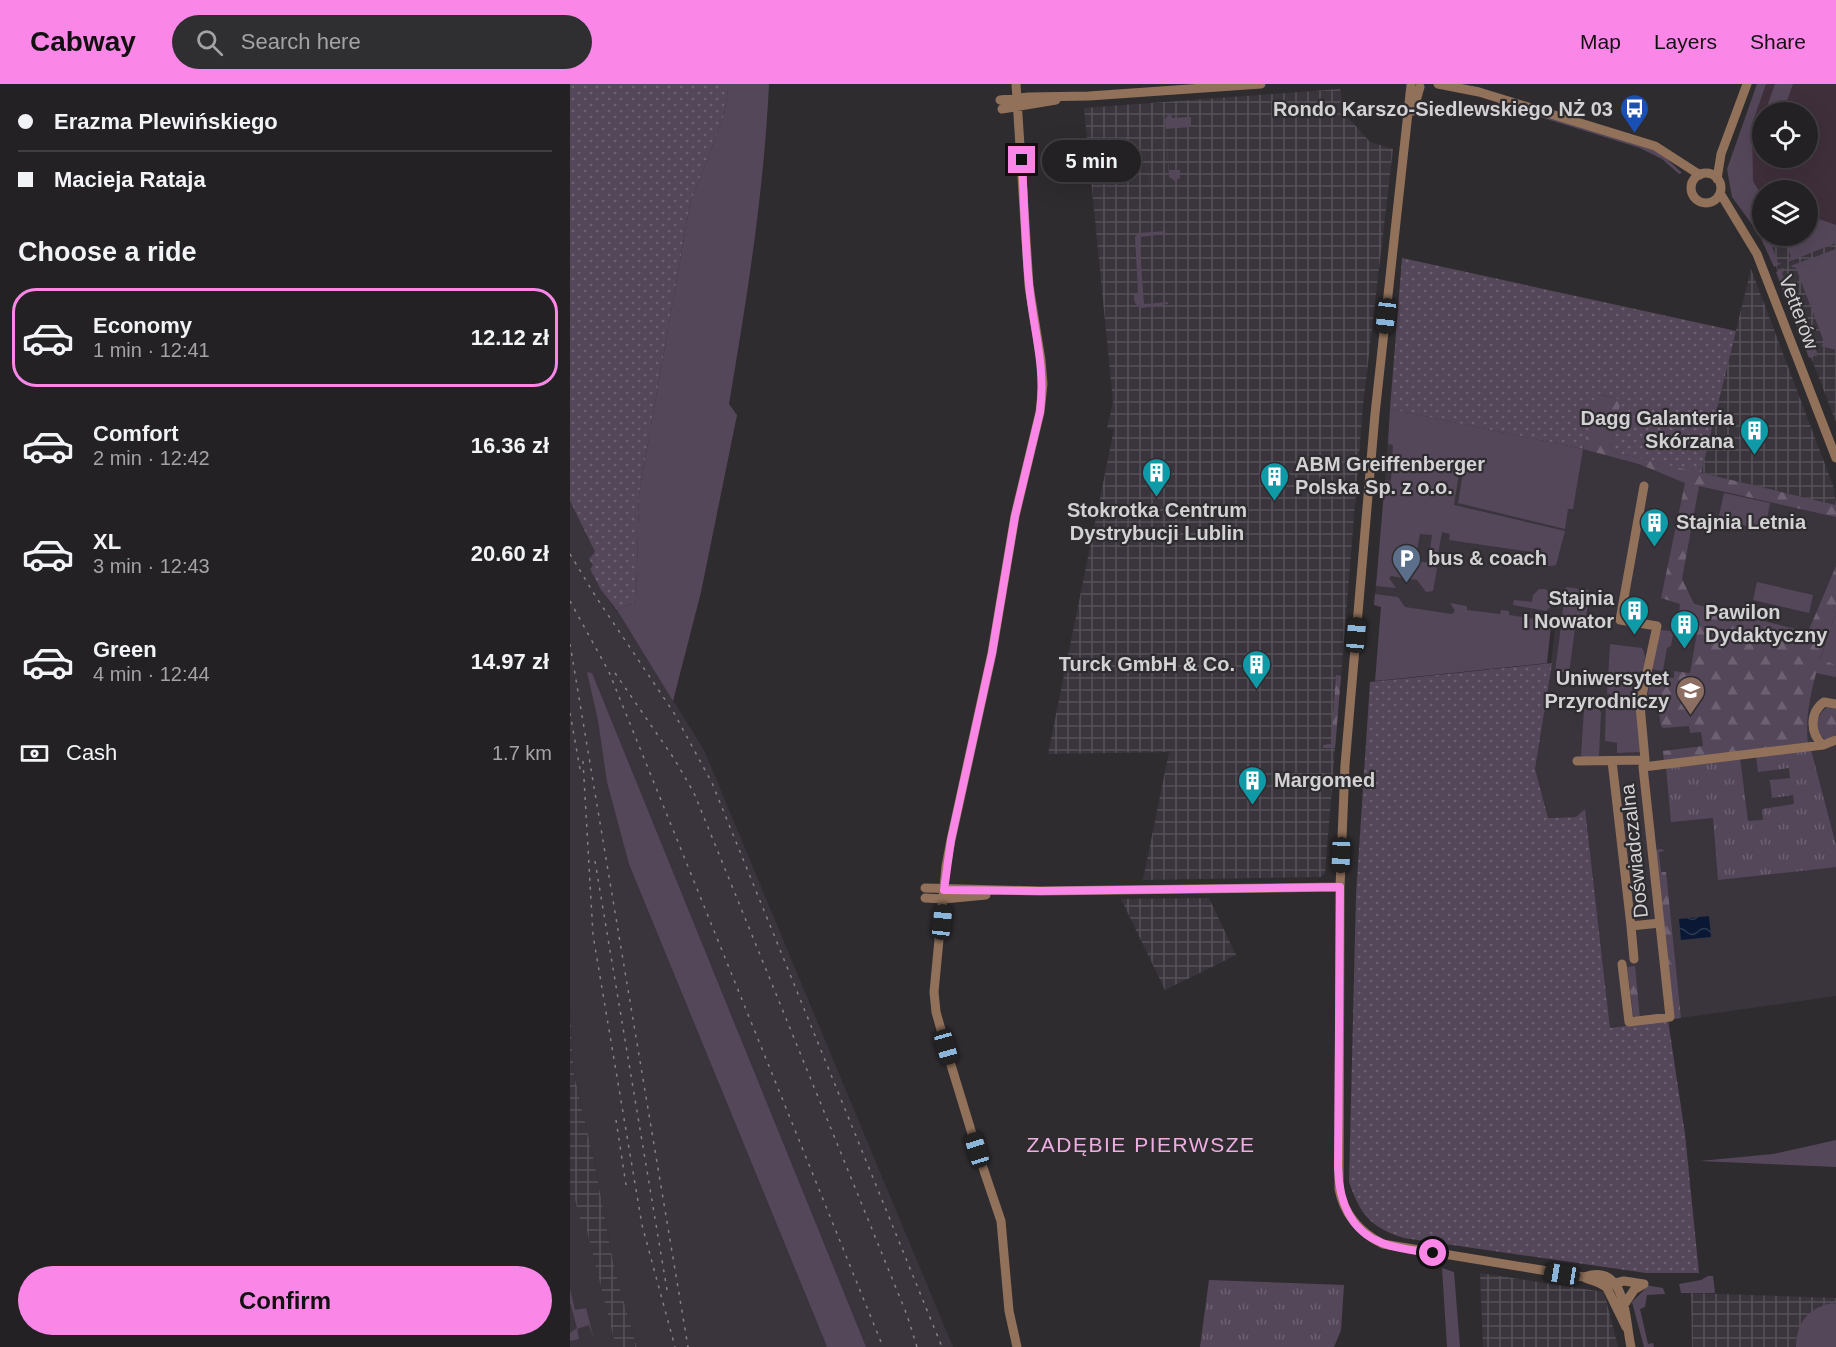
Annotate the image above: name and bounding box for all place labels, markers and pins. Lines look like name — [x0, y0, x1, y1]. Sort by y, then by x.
bus stop icon: Rondo Karszo-Siedlewskiego NŻ 03 — [1618, 93, 1650, 135]
place label: Rondo Karszo-Siedlewskiego NŻ 03 — [1273, 98, 1613, 120]
place label: Dagg Galanteria Skórzana — [1581, 407, 1735, 452]
building icon: Dagg Galanteria Skórzana — [1739, 414, 1771, 456]
place label: ABM Greiffenberger Polska Sp. z o.o. — [1295, 453, 1485, 498]
building icon: Stokrotka Centrum Dystrybucji Lublin — [1141, 456, 1173, 498]
building icon: ABM Greiffenberger Polska Sp. z o.o. — [1258, 460, 1290, 502]
place label: Stokrotka Centrum Dystrybucji Lublin — [1067, 499, 1247, 544]
building icon: Stajnia Letnia — [1639, 506, 1671, 548]
place label: Stajnia Letnia — [1676, 511, 1807, 533]
parking icon: bus & coach — [1391, 542, 1423, 584]
place label: bus & coach — [1428, 547, 1547, 569]
place label: Stajnia I Nowator — [1523, 587, 1615, 632]
building icon: Stajnia I Nowator — [1619, 594, 1651, 636]
place label: Pawilon Dydaktyczny — [1705, 601, 1828, 646]
building icon: Pawilon Dydaktyczny — [1668, 608, 1700, 650]
building icon: Turck GmbH & Co. — [1240, 648, 1272, 690]
place label: Turck GmbH & Co. — [1059, 653, 1235, 675]
place label: Uniwersytet Przyrodniczy — [1545, 667, 1670, 712]
school or university icon: Uniwersytet Przyrodniczy — [1674, 674, 1706, 716]
building icon: Margomed — [1237, 764, 1269, 806]
place label: Margomed — [1274, 769, 1375, 791]

